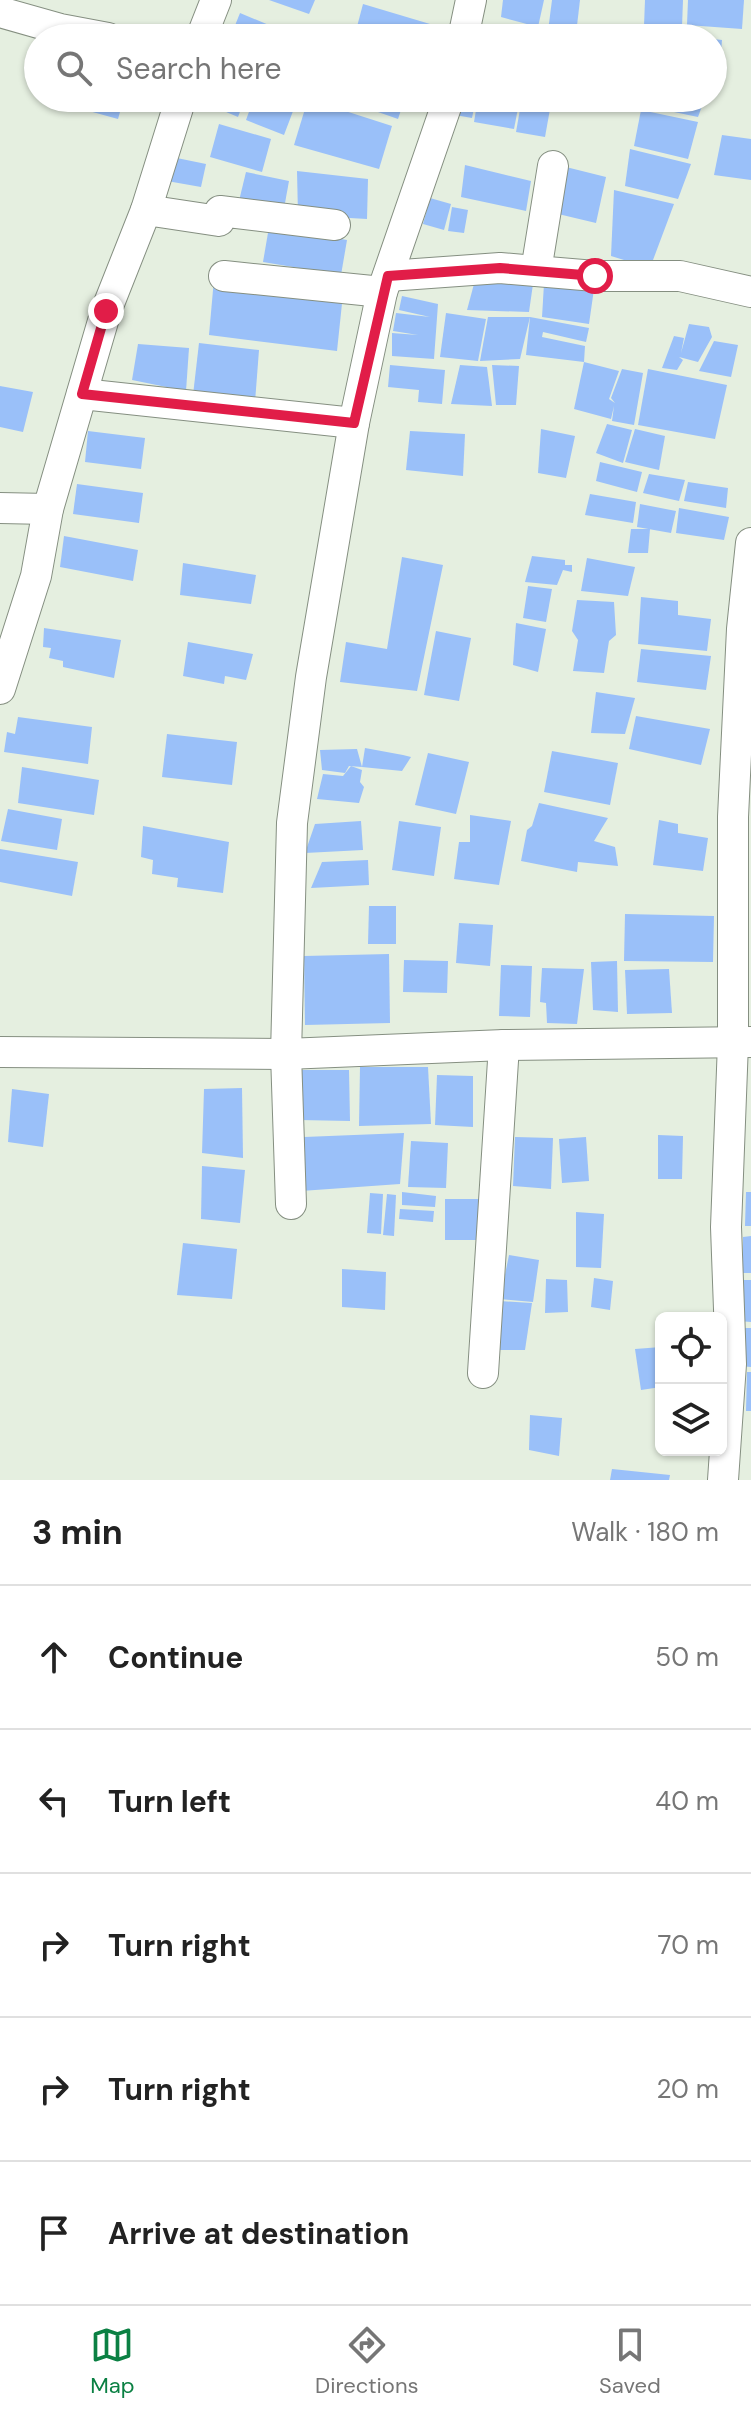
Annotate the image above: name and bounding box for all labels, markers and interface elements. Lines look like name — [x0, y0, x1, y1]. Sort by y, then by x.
search box — [24, 24, 727, 112]
icon: search — [52, 46, 96, 90]
text: Search here — [116, 49, 282, 88]
route start — [577, 258, 613, 294]
route end — [88, 293, 124, 329]
map controls — [655, 1312, 727, 1456]
button: locate — [655, 1312, 727, 1384]
button: layers — [655, 1384, 727, 1456]
text: 3 min — [32, 1510, 123, 1555]
text: Walk · 180 m — [571, 1515, 719, 1549]
icon: ahead — [32, 1635, 76, 1679]
text: Continue — [108, 1638, 243, 1677]
text: 50 m — [655, 1640, 719, 1674]
icon: left — [32, 1779, 76, 1823]
text: Turn left — [108, 1782, 231, 1821]
text: 40 m — [655, 1784, 719, 1818]
icon: right — [32, 1923, 76, 1967]
text: Turn right — [108, 1926, 251, 1965]
text: 70 m — [658, 1928, 719, 1962]
icon: right — [32, 2067, 76, 2111]
text: Turn right — [108, 2070, 251, 2109]
text: 20 m — [656, 2072, 719, 2106]
icon: arrive — [32, 2211, 76, 2255]
text: Arrive at destination — [108, 2214, 409, 2253]
tab: Map — [90, 2323, 135, 2400]
tab: Directions — [315, 2323, 419, 2400]
tab: Saved — [599, 2323, 661, 2400]

